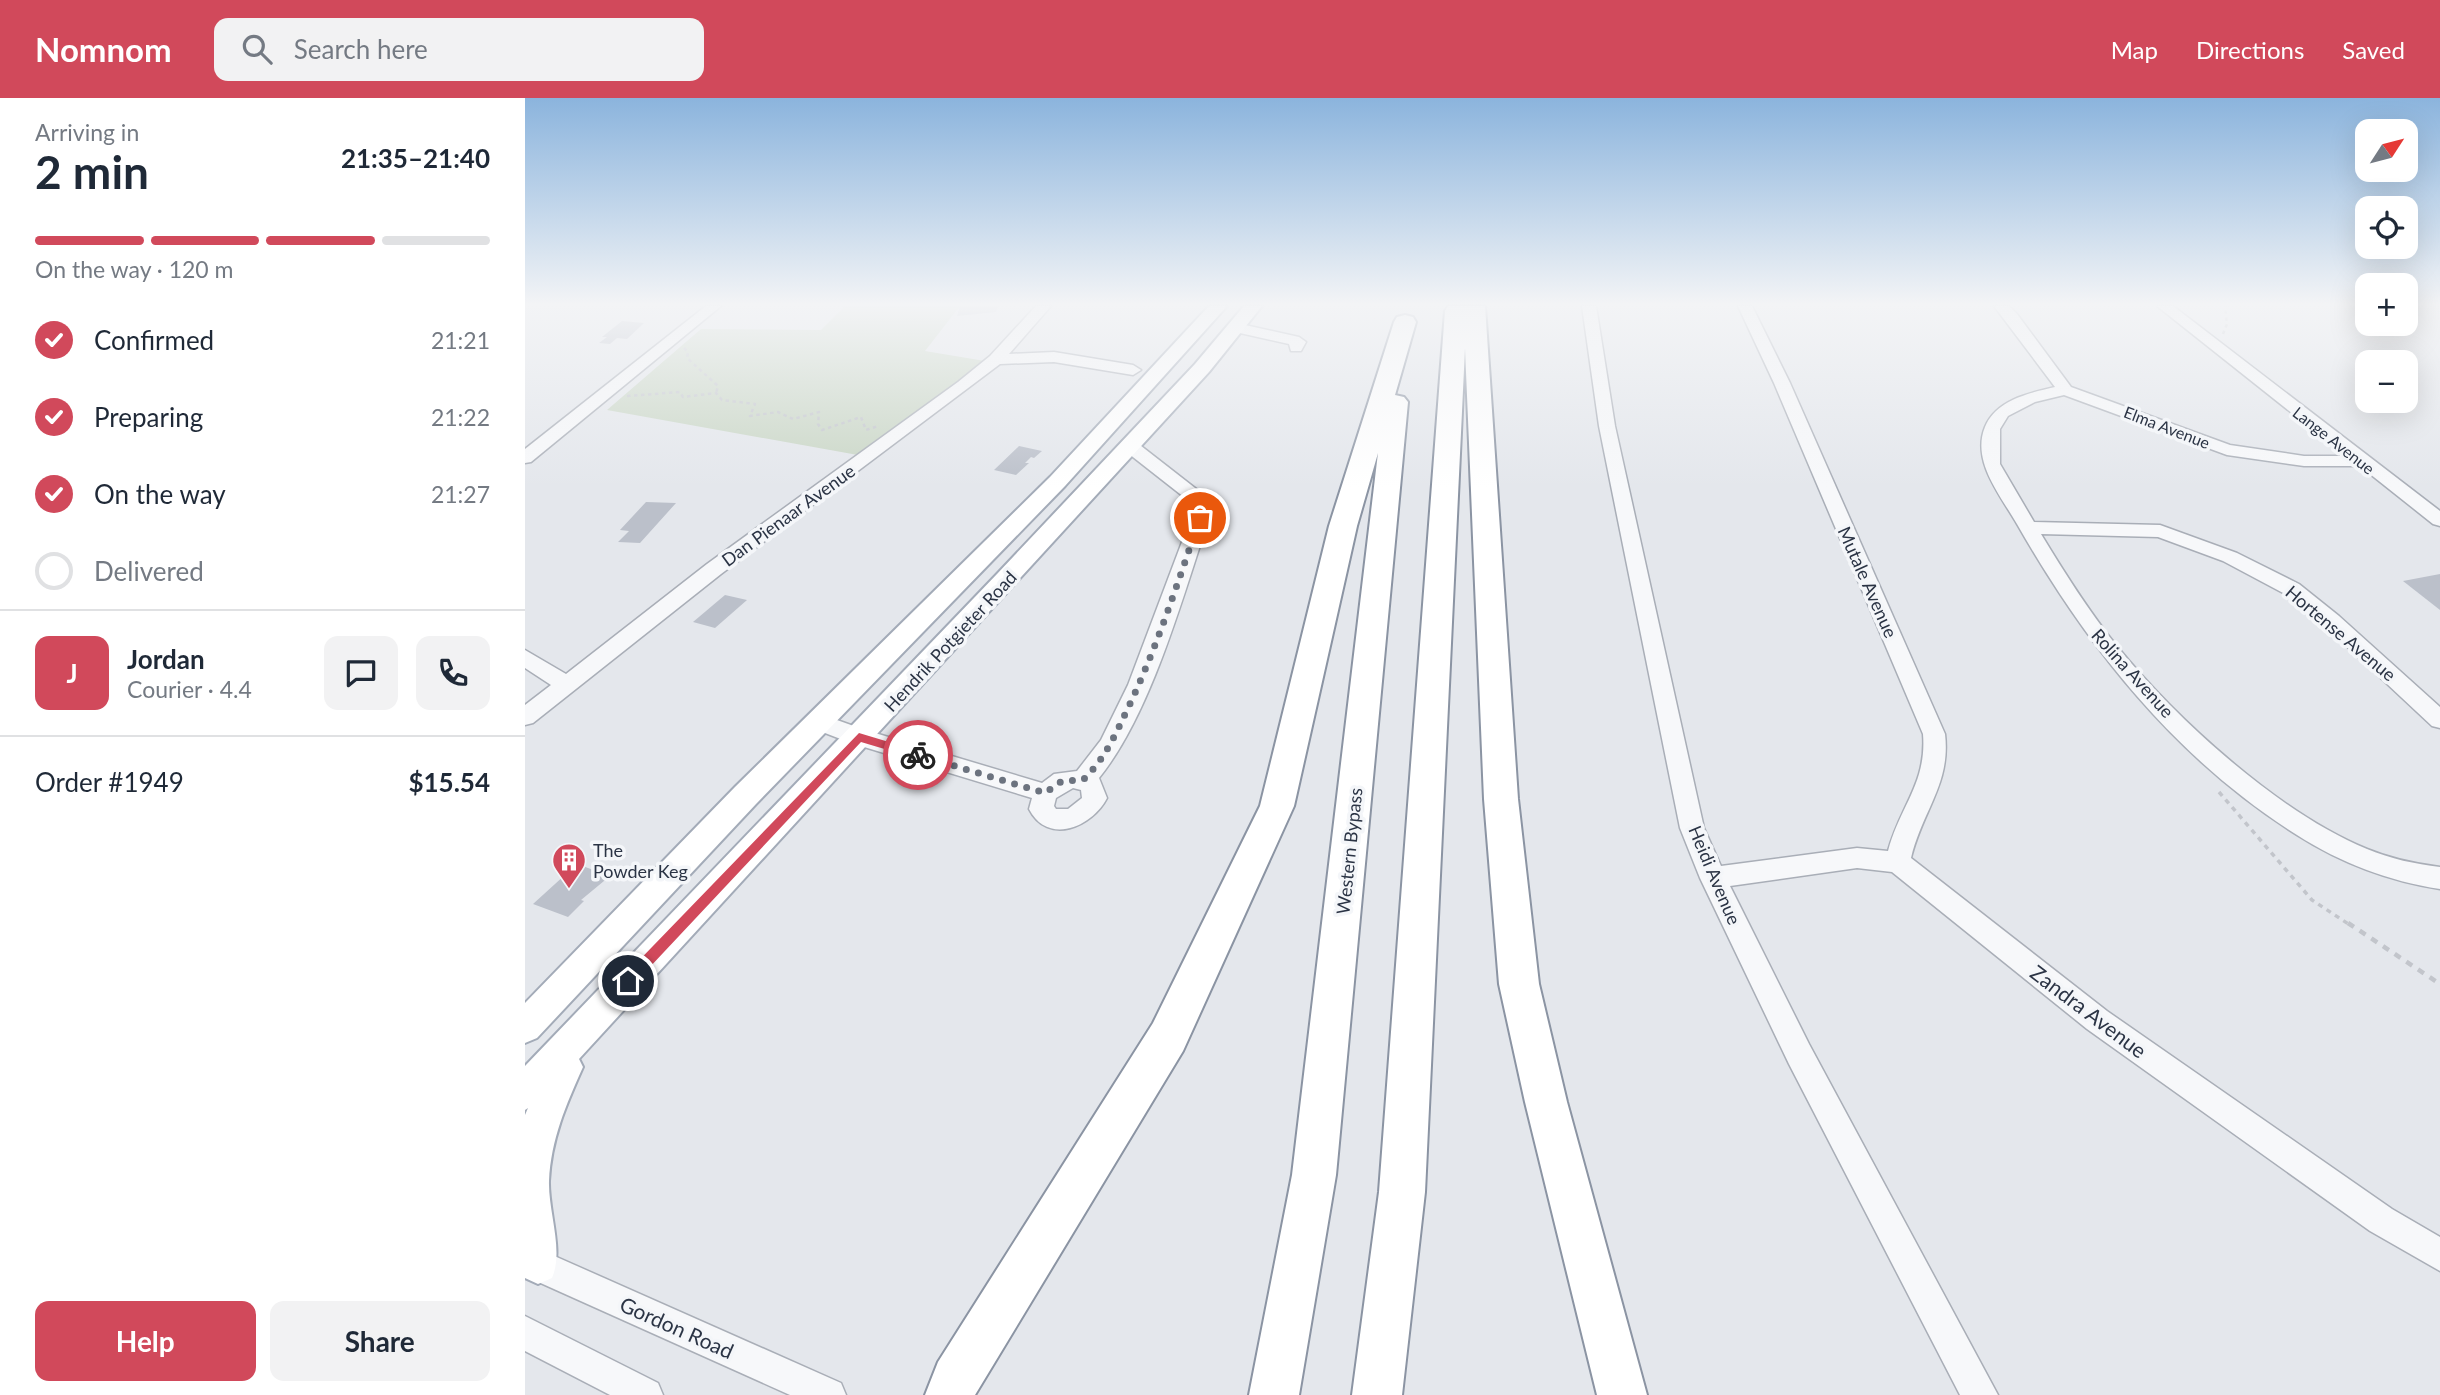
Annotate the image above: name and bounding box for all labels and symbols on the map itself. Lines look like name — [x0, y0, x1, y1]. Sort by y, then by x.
north arrow — [2355, 119, 2419, 182]
street label: Elma Avenue — [2121, 402, 2213, 452]
street label: Lange Avenue — [2289, 402, 2379, 478]
street label: Dan Pienaar Avenue — [717, 459, 859, 571]
pin — [1170, 488, 1230, 548]
street label: Mutale Avenue — [1834, 523, 1902, 641]
street label: Hendrik Potgieter Road — [879, 566, 1021, 716]
street label: Hortense Avenue — [2281, 581, 2401, 685]
street label: Rolina Avenue — [2087, 624, 2179, 722]
courier — [883, 720, 953, 790]
street label: Western Bypass — [1331, 786, 1367, 915]
street label: Heidi Avenue — [1684, 822, 1746, 928]
place label: The Powder Keg — [593, 839, 688, 882]
building icon: The Powder Keg — [550, 841, 588, 890]
pin — [598, 951, 658, 1011]
street label: Zandra Avenue — [2026, 959, 2152, 1063]
street label: Gordon Road — [616, 1291, 738, 1363]

